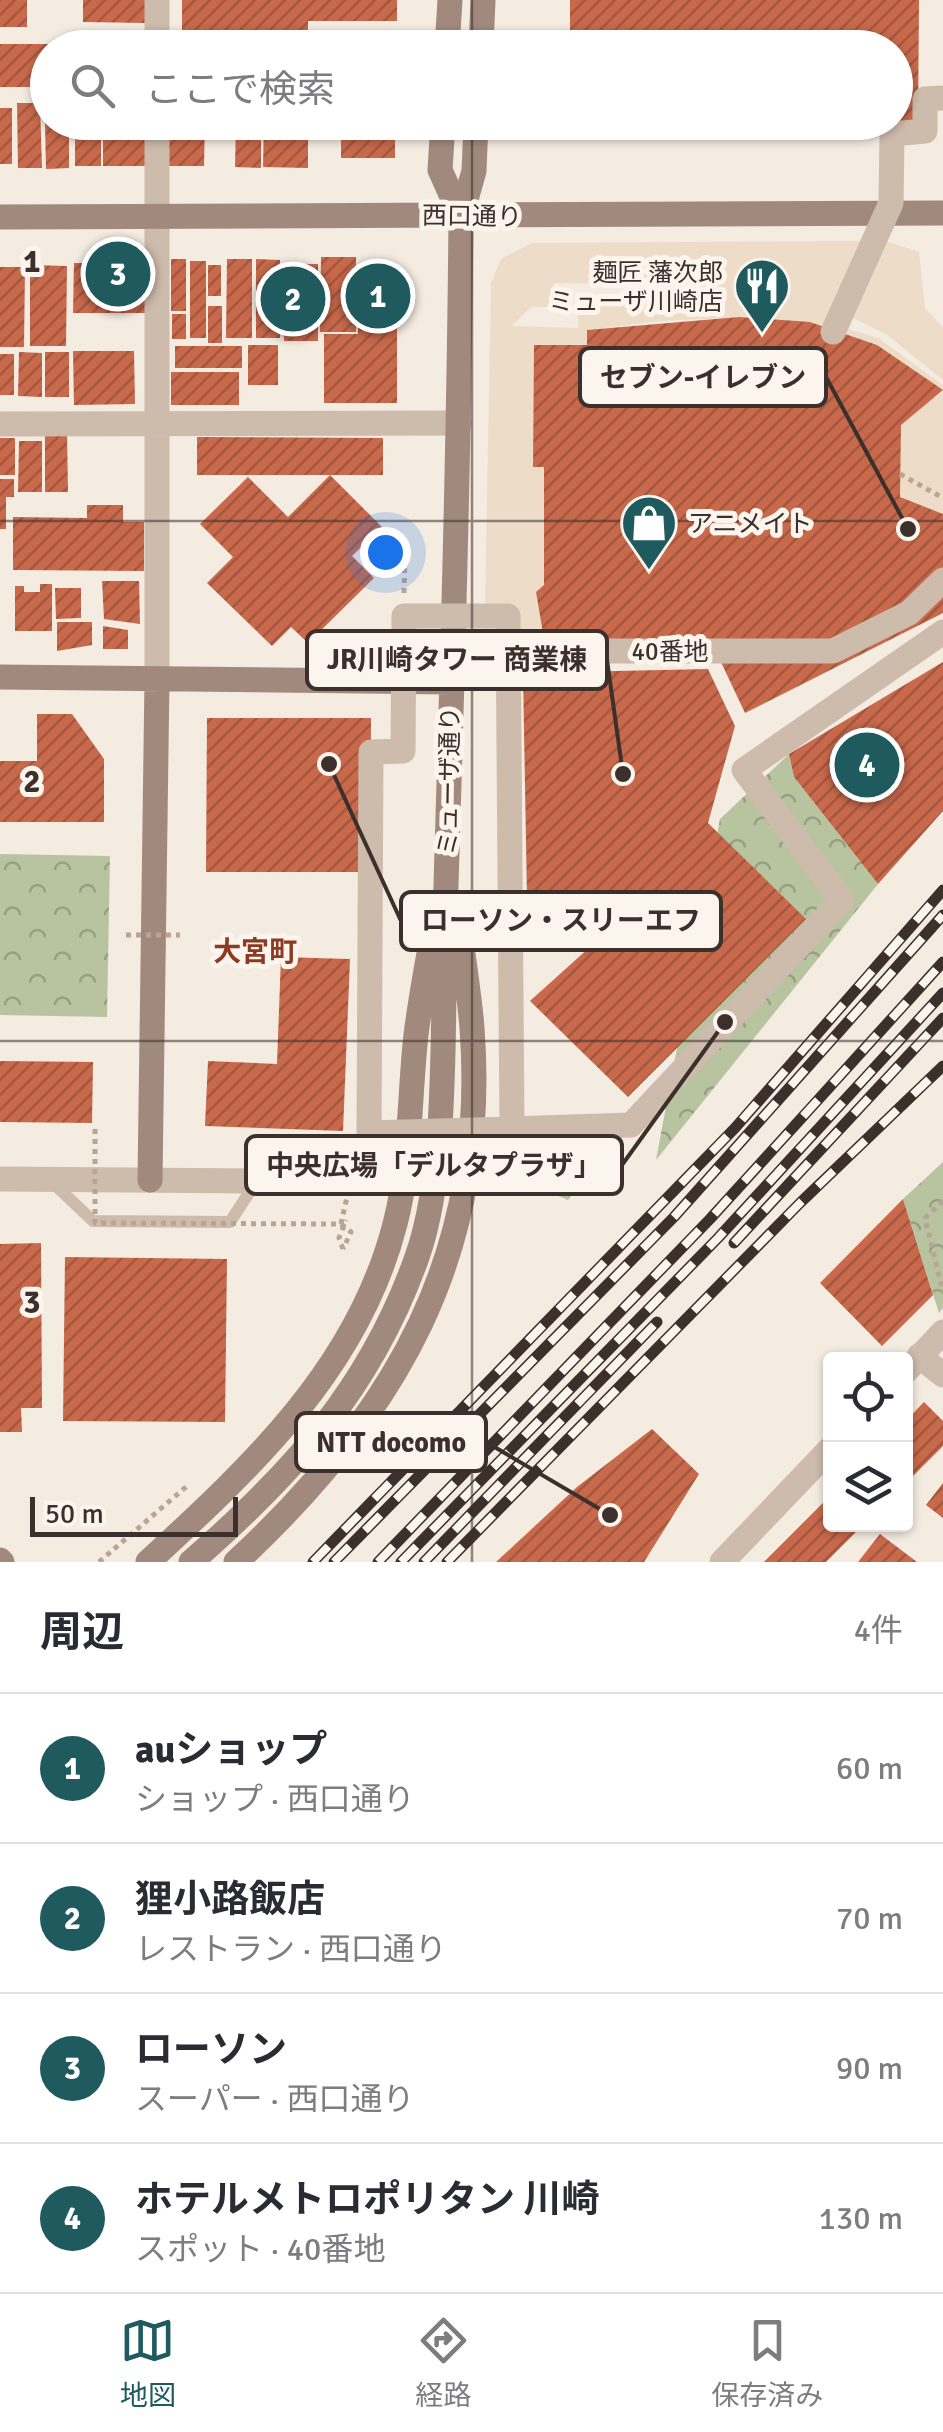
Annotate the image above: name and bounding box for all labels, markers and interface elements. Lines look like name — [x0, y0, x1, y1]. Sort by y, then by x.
search box — [30, 30, 913, 140]
icon: search — [65, 58, 120, 113]
text: ここで検索 — [145, 66, 335, 113]
street label: 西口通り — [422, 200, 522, 232]
pin: 3 — [86, 236, 150, 312]
text: 1 — [23, 242, 41, 281]
restaurant icon: 麺匠 藩次郎 ミューザ川崎店 — [732, 256, 792, 335]
place label: 麺匠 藩次郎 ミューザ川崎店 — [548, 257, 723, 317]
pin: 1 — [346, 258, 410, 334]
pin: 2 — [260, 262, 326, 336]
callout: セブン-イレブン — [580, 348, 826, 406]
text: セブン-イレブン — [600, 361, 806, 395]
shop icon: アニメイト — [619, 493, 679, 572]
place label: アニメイト — [688, 508, 813, 539]
your location — [360, 527, 411, 578]
callout: JR川崎タワー 商業棟 — [307, 631, 607, 689]
street label: 40番地 — [631, 636, 709, 667]
text: JR川崎タワー 商業棟 — [327, 643, 587, 677]
street label: ミューザ通り — [432, 706, 466, 856]
pin: 4 — [834, 728, 900, 802]
text: 2 — [23, 762, 41, 801]
callout: ローソン・スリーエフ — [401, 892, 721, 950]
text: ローソン・スリーエフ — [421, 904, 701, 938]
district label: 大宮町 — [213, 935, 297, 969]
callout: 中央広場「デルタプラザ」 — [246, 1136, 622, 1194]
text: 中央広場「デルタプラザ」 — [266, 1149, 602, 1183]
text: 3 — [23, 1283, 41, 1322]
map controls — [823, 1352, 913, 1532]
button: locate — [823, 1352, 913, 1442]
callout: NTT docomo — [296, 1413, 486, 1471]
text: NTT docomo — [316, 1426, 466, 1460]
button: layers — [823, 1442, 913, 1532]
scale bar — [30, 1492, 238, 1536]
text: 50 m — [45, 1497, 104, 1531]
text: 周辺 — [40, 1607, 124, 1658]
text: 4件 — [854, 1611, 903, 1650]
text: auショップ — [135, 1726, 327, 1773]
text: 1 — [64, 1749, 81, 1788]
text: 60 m — [836, 1749, 903, 1788]
text: ショップ · 西口通り — [135, 1780, 415, 1819]
text: 狸小路飯店 — [135, 1876, 325, 1923]
text: 2 — [64, 1899, 81, 1938]
text: 70 m — [836, 1899, 903, 1938]
text: レストラン · 西口通り — [135, 1930, 447, 1969]
text: ローソン — [135, 2026, 287, 2073]
text: 3 — [64, 2049, 81, 2088]
text: 90 m — [836, 2049, 903, 2088]
text: スーパー · 西口通り — [135, 2080, 415, 2119]
text: ホテルメトロポリタン 川崎 — [135, 2176, 599, 2223]
text: 4 — [64, 2199, 81, 2238]
text: 130 m — [819, 2199, 903, 2238]
text: スポット · 40番地 — [135, 2230, 385, 2269]
tab: 地図 — [120, 2313, 176, 2413]
tab: 経路 — [415, 2313, 471, 2413]
tab: 保存済み — [711, 2313, 823, 2413]

